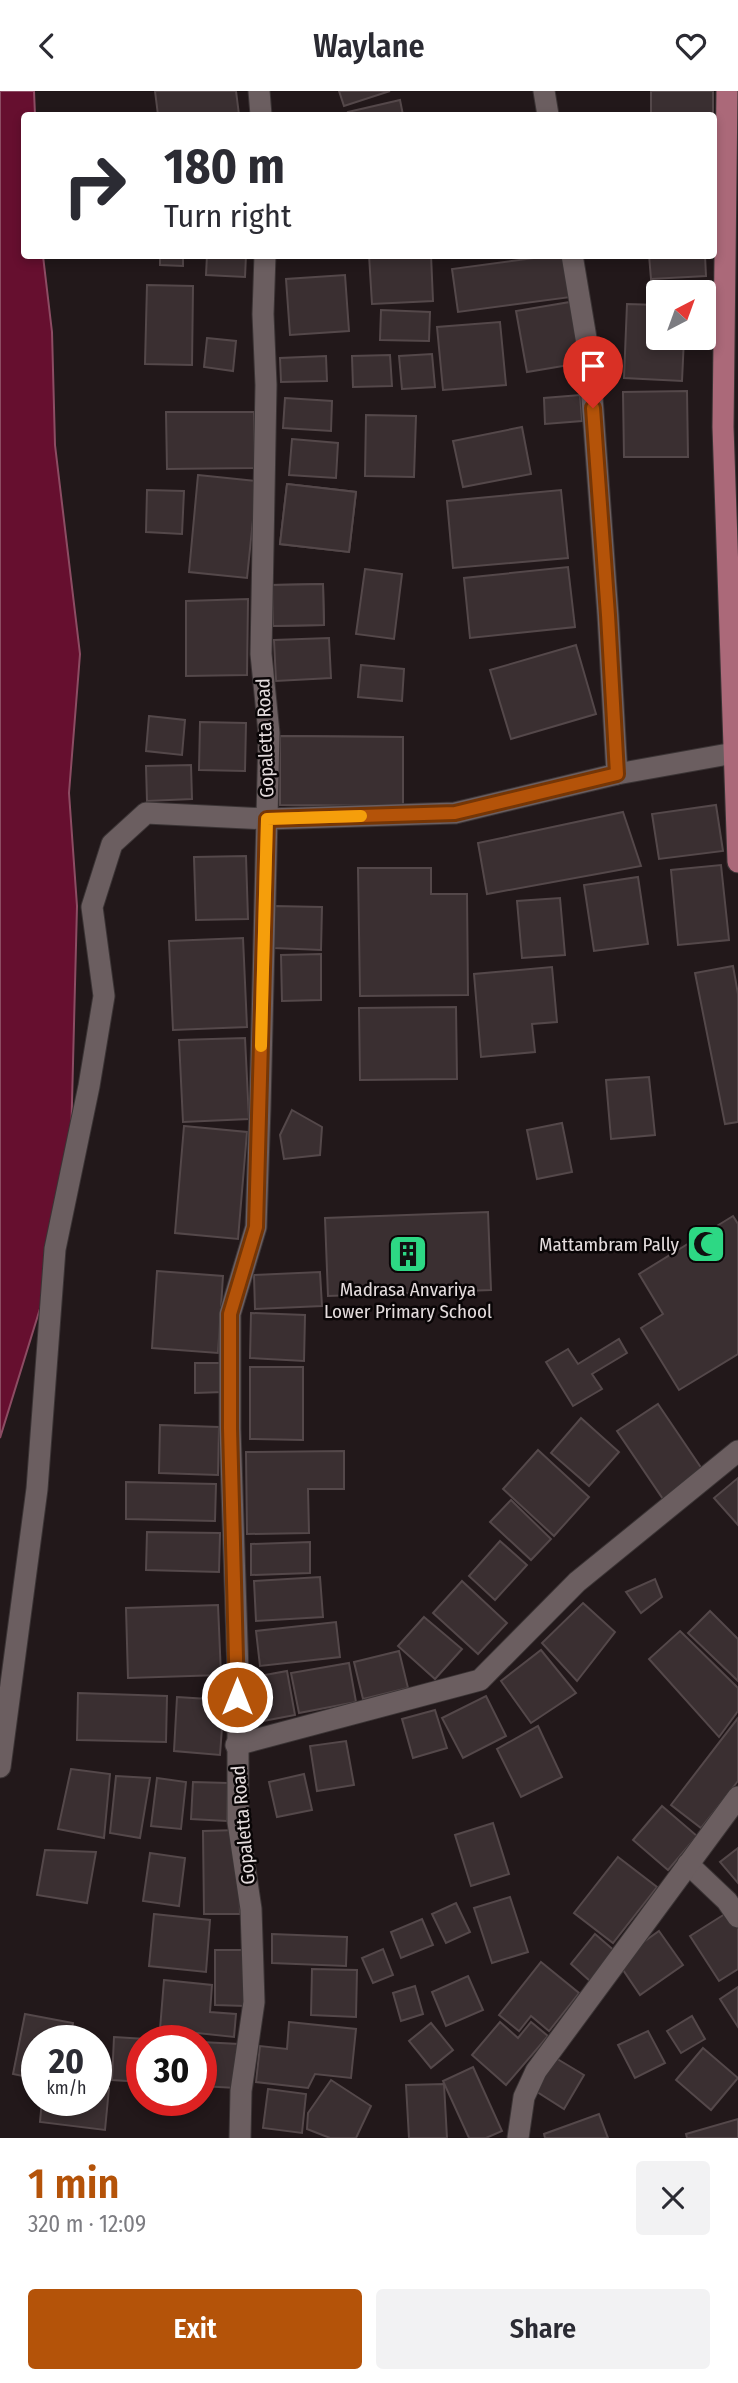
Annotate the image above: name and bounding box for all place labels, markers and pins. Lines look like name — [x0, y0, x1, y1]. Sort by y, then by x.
pin — [563, 336, 623, 408]
mosque icon: Mattambram Pally — [685, 1223, 727, 1265]
building icon: Madrasa Anvariya Lower Primary School — [387, 1233, 429, 1275]
place label: Mattambram Pally — [539, 1233, 680, 1256]
place label: Madrasa Anvariya Lower Primary School — [324, 1278, 492, 1323]

